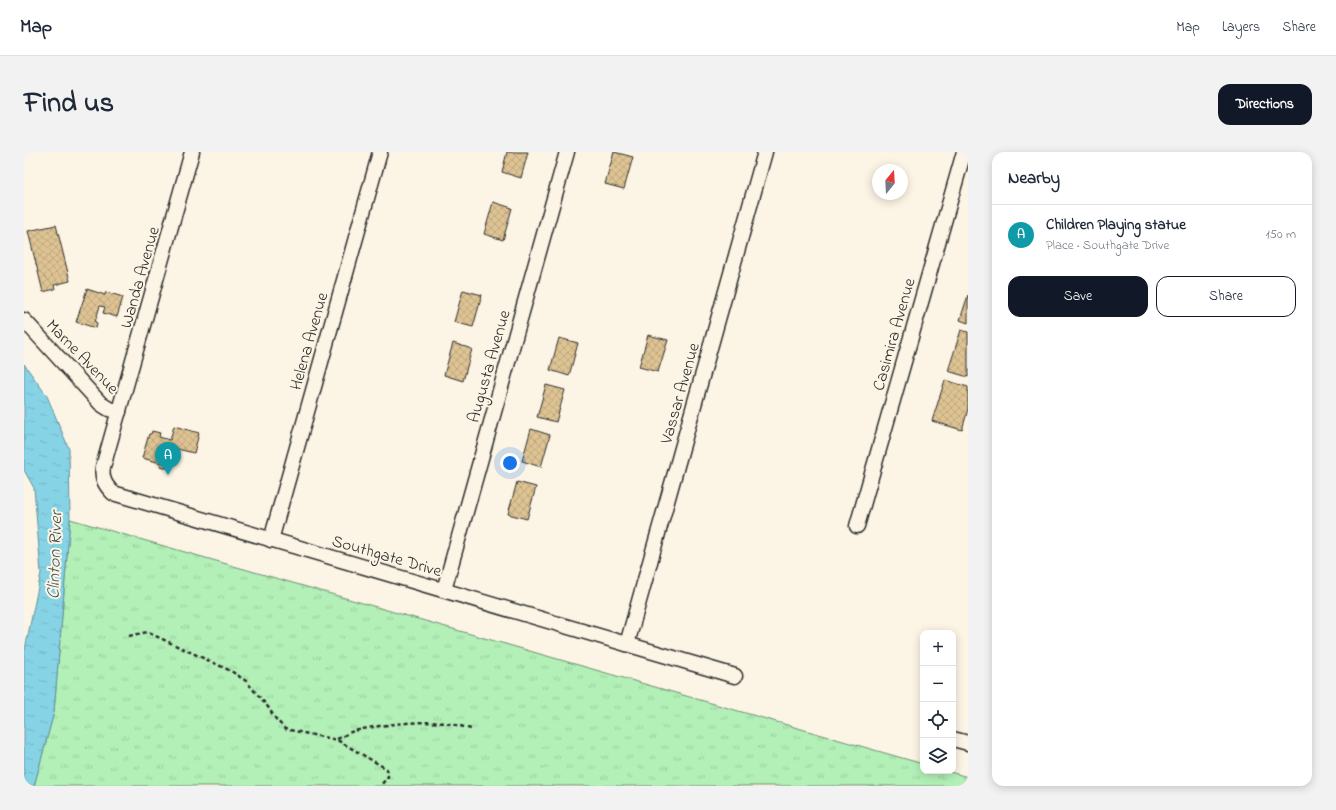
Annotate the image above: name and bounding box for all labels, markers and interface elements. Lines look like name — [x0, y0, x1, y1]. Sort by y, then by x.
text: Map — [20, 14, 52, 41]
text: Map — [1176, 17, 1200, 38]
text: Layers — [1222, 17, 1260, 38]
text: Share — [1282, 17, 1316, 38]
text: Find us — [24, 84, 114, 125]
button: Directions — [1218, 84, 1312, 125]
north arrow — [872, 164, 908, 200]
text: Nearby — [1008, 166, 1060, 191]
text: Children Playing statue — [1046, 214, 1186, 236]
street label: Wanda Avenue — [114, 223, 167, 331]
text: A — [1017, 225, 1025, 244]
text: 150 m — [1265, 225, 1296, 244]
text: Place · Southgate Drive — [1046, 236, 1169, 255]
street label: Casimira Avenue — [866, 275, 923, 394]
button: Save — [1008, 276, 1148, 317]
button: Share — [1156, 276, 1296, 317]
street label: Helena Avenue — [284, 289, 335, 393]
street label: Augusta Avenue — [461, 307, 519, 426]
street label: Marne Avenue — [40, 314, 124, 400]
street label: Vassar Avenue — [654, 340, 707, 448]
pin: A — [155, 442, 181, 475]
your location — [500, 453, 520, 473]
water label: Clinton River — [41, 508, 71, 600]
street label: Southgate Drive — [328, 529, 445, 586]
map controls — [920, 630, 956, 774]
button: + — [920, 630, 956, 666]
button: − — [920, 666, 956, 702]
button: locate — [920, 702, 956, 738]
button: layers — [920, 738, 956, 774]

